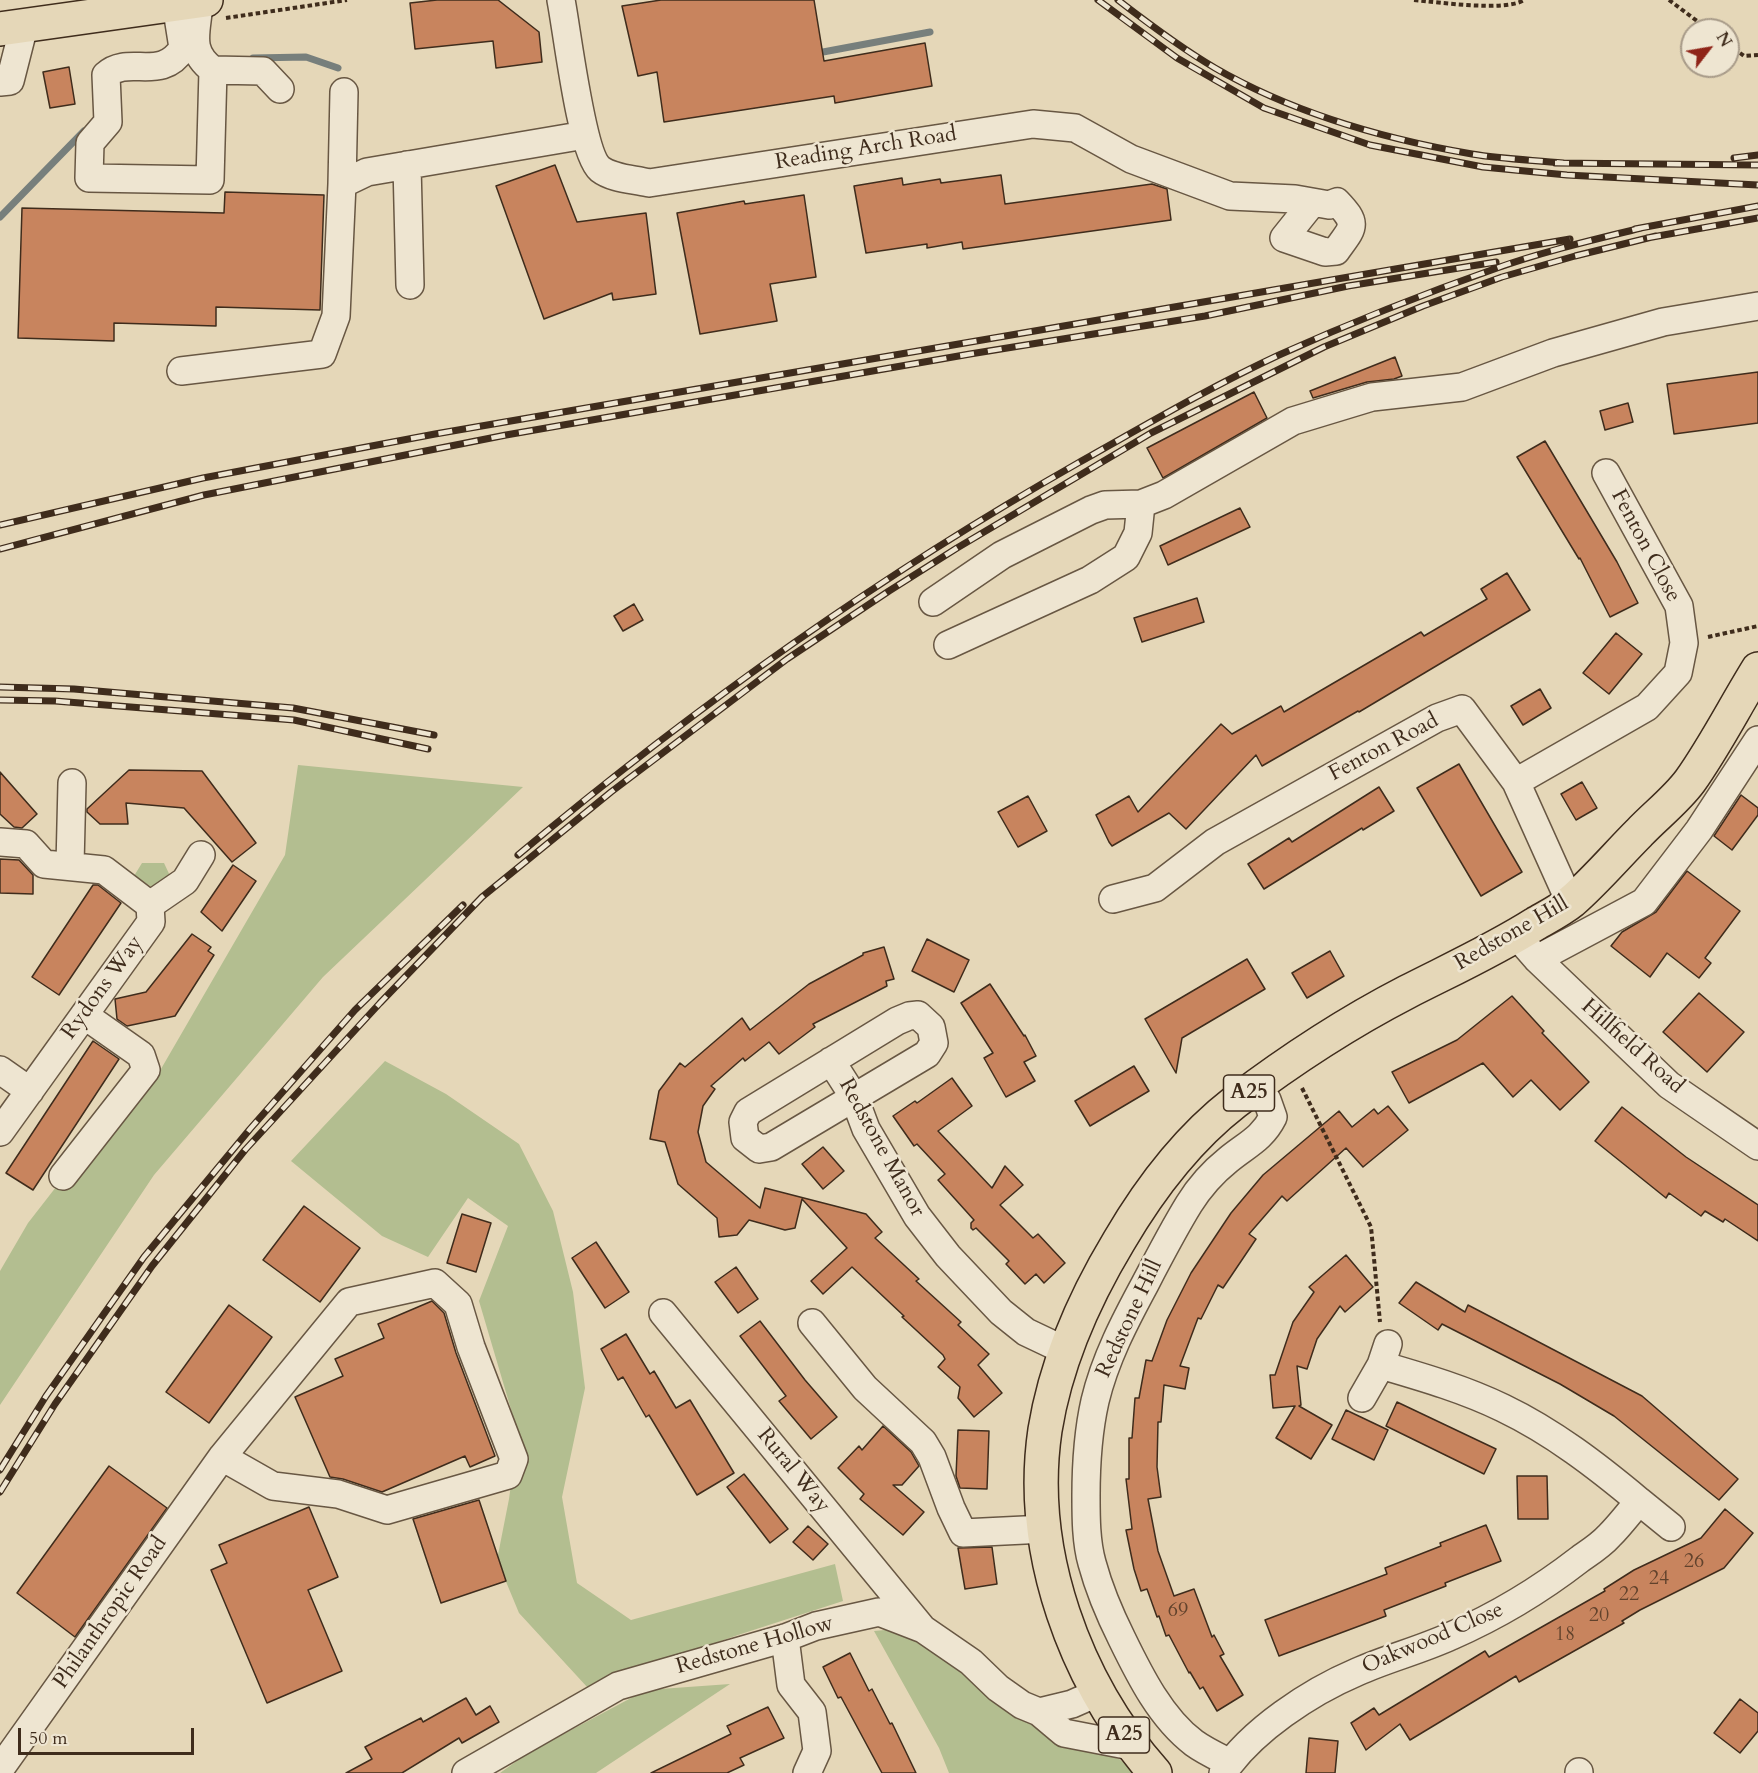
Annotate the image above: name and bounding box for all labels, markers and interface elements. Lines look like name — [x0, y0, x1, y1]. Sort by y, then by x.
north arrow — [1680, 18, 1740, 78]
text: N — [1711, 28, 1737, 51]
street label: Reading Arch Road — [773, 122, 959, 176]
street label: Fenton Close — [1604, 485, 1686, 607]
street label: Fenton Road — [1325, 708, 1443, 788]
street label: Redstone Hill — [1450, 891, 1574, 977]
street label: Rydons Way — [57, 931, 149, 1045]
street label: Hillfield Road — [1575, 994, 1689, 1100]
street label: Redstone Manor — [832, 1074, 930, 1222]
road number: A25 — [1224, 1075, 1274, 1111]
street label: Redstone Hill — [1091, 1256, 1169, 1382]
street label: Rural Way — [751, 1423, 835, 1519]
street label: Philanthropic Road — [49, 1532, 173, 1694]
house number: 26 — [1684, 1550, 1704, 1574]
house number: 24 — [1649, 1567, 1669, 1591]
house number: 22 — [1619, 1583, 1639, 1607]
street label: Oakwood Close — [1358, 1597, 1508, 1681]
house number: 69 — [1168, 1599, 1188, 1623]
house number: 20 — [1589, 1604, 1609, 1628]
street label: Redstone Hollow — [673, 1611, 837, 1681]
house number: 18 — [1555, 1623, 1575, 1647]
scale bar — [21, 1716, 196, 1754]
road number: A25 — [1098, 1717, 1150, 1753]
text: 50 m — [29, 1726, 68, 1751]

